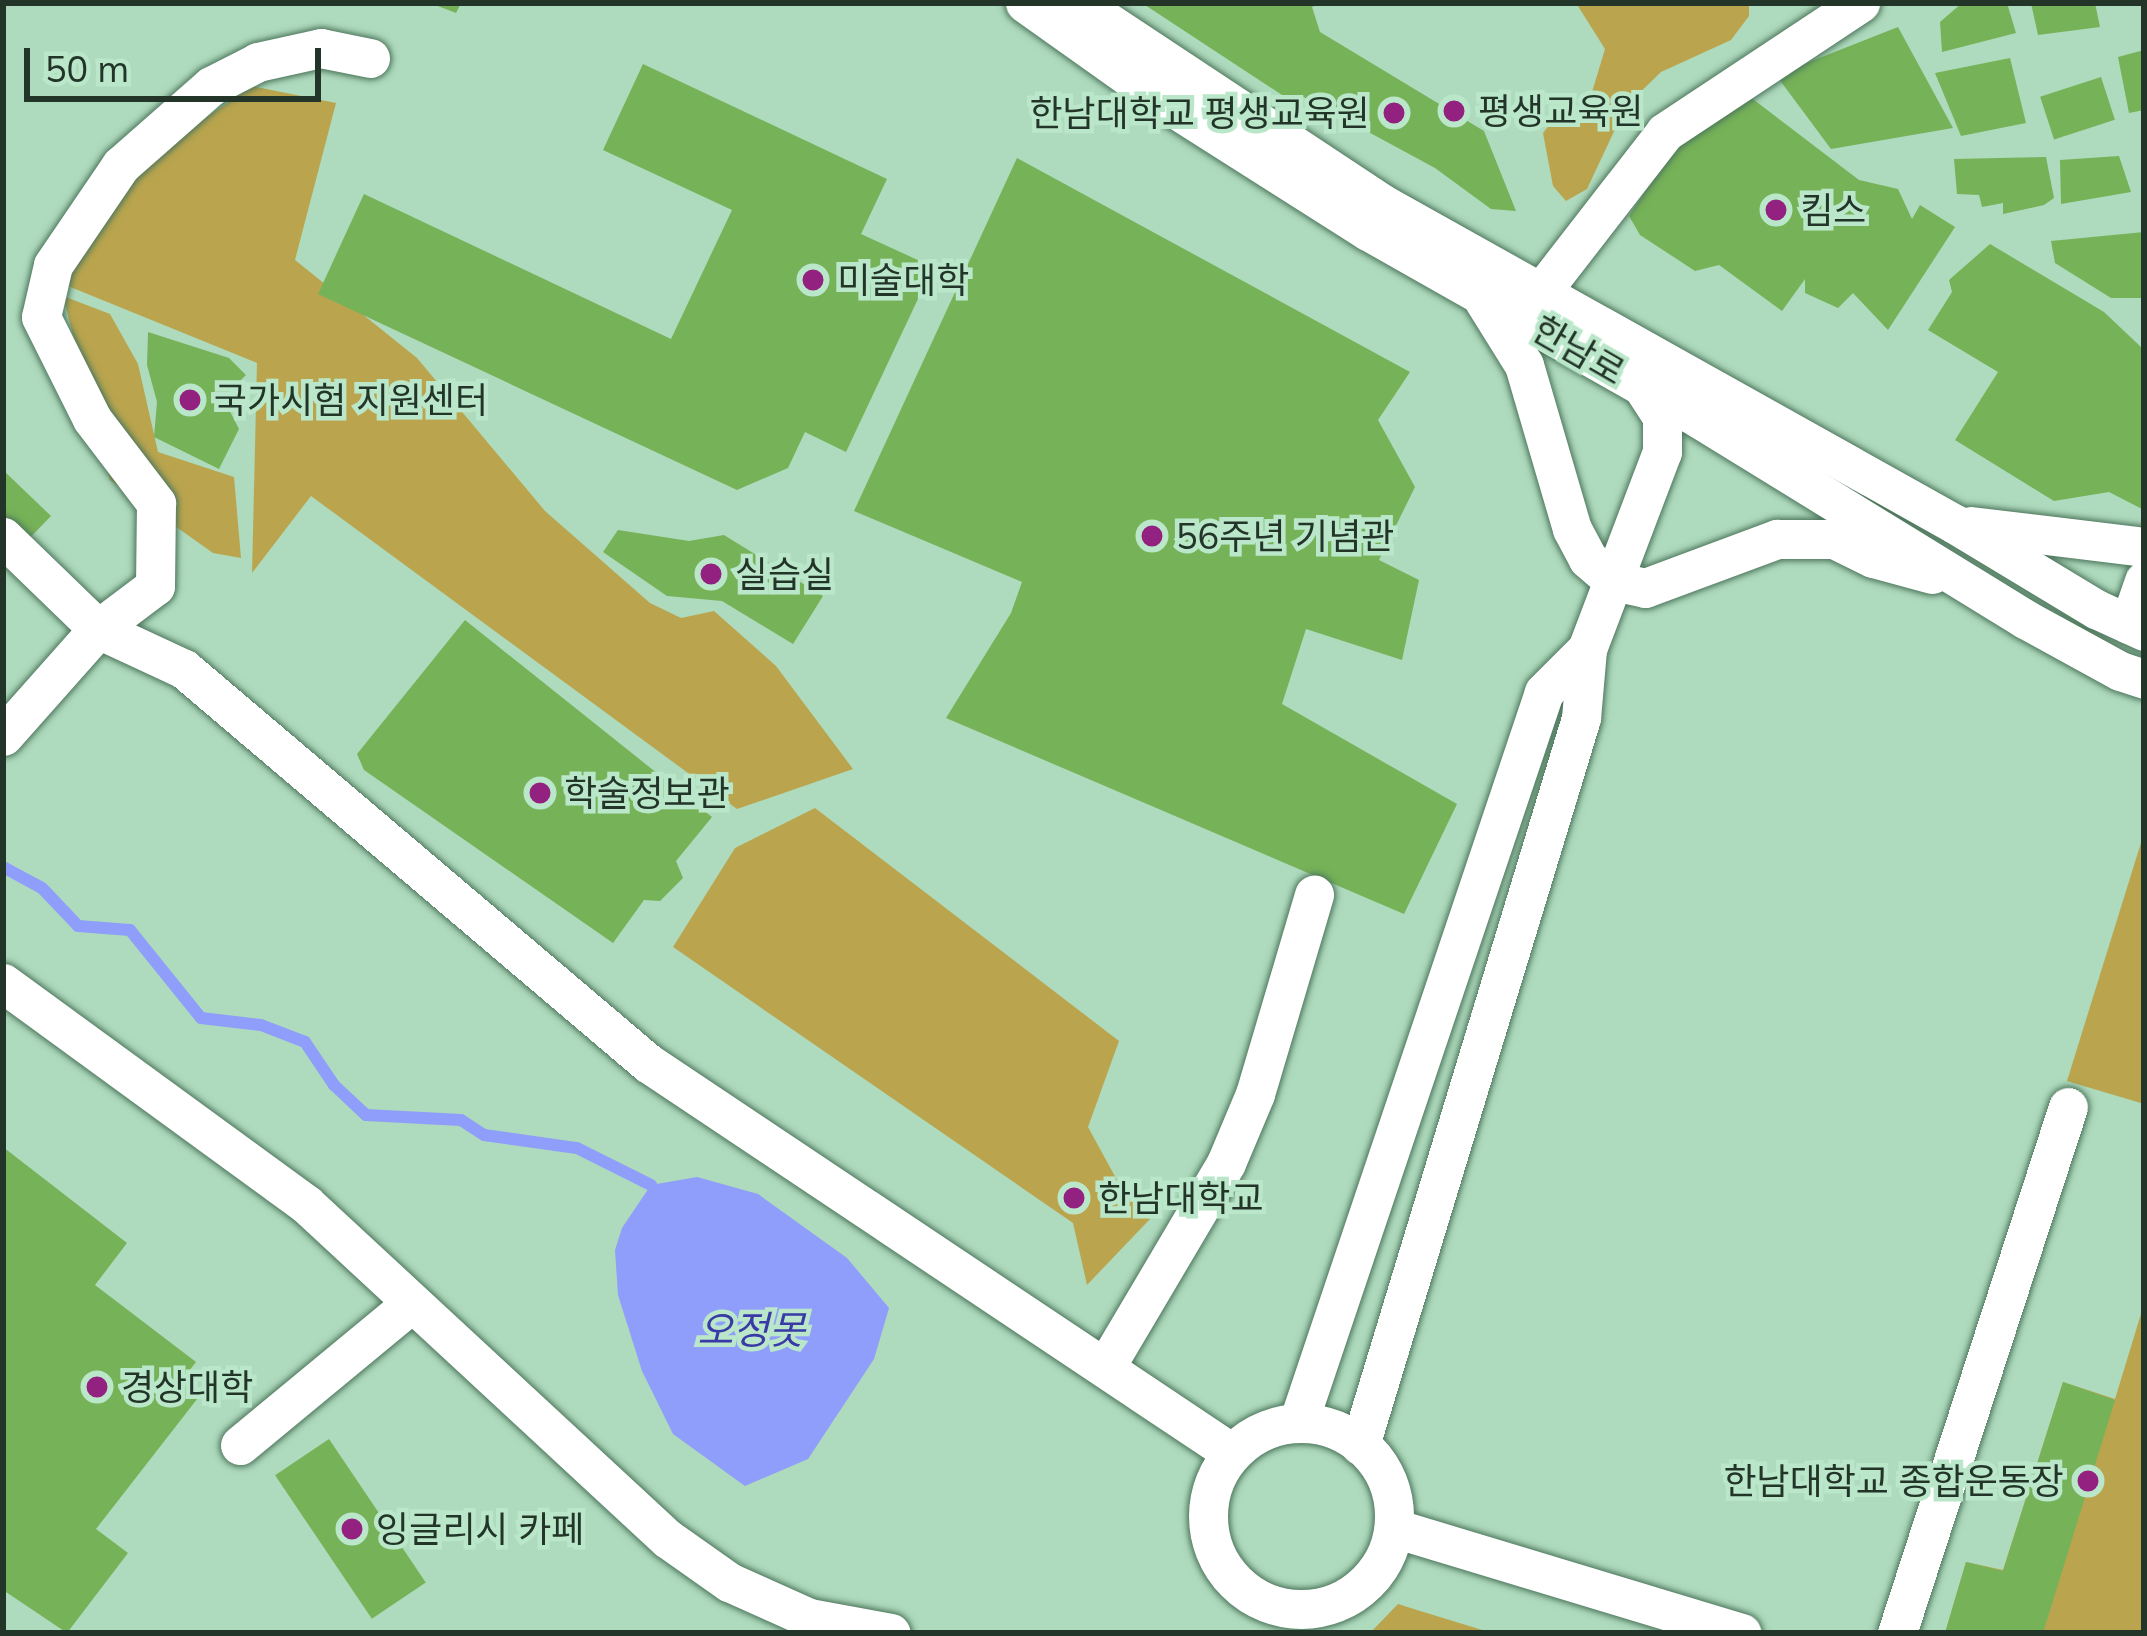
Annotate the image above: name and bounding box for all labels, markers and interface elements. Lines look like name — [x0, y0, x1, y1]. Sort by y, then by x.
scale bar — [30, 24, 327, 98]
text: 50 m — [45, 46, 129, 91]
place label: 평생교육원 — [1478, 89, 1644, 133]
place label: 한남대학교 평생교육원 — [1029, 91, 1370, 135]
marker: 평생교육원 — [1441, 98, 1467, 124]
marker: 한남대학교 평생교육원 — [1381, 100, 1407, 126]
place label: 킴스 — [1800, 188, 1866, 232]
marker: 킴스 — [1763, 197, 1789, 223]
place label: 미술대학 — [837, 258, 969, 302]
marker: 미술대학 — [800, 267, 826, 293]
street label: 한남로 — [1525, 306, 1633, 394]
place label: 국가시험 지원센터 — [214, 378, 488, 422]
marker: 국가시험 지원센터 — [177, 387, 203, 413]
place label: 56주년 기념관 — [1176, 514, 1394, 558]
marker: 56주년 기념관 — [1139, 523, 1165, 549]
place label: 실습실 — [735, 552, 834, 596]
marker: 실습실 — [698, 561, 724, 587]
place label: 학술정보관 — [564, 771, 730, 815]
marker: 학술정보관 — [527, 780, 553, 806]
place label: 한남대학교 — [1098, 1176, 1264, 1220]
marker: 한남대학교 — [1061, 1185, 1087, 1211]
water label: 오정못 — [697, 1307, 805, 1353]
place label: 경상대학 — [121, 1365, 253, 1409]
marker: 경상대학 — [84, 1374, 110, 1400]
place label: 한남대학교 종합운동장 — [1723, 1459, 2064, 1503]
marker: 한남대학교 종합운동장 — [2075, 1468, 2101, 1494]
place label: 잉글리시 카페 — [376, 1507, 584, 1551]
marker: 잉글리시 카페 — [339, 1516, 365, 1542]

